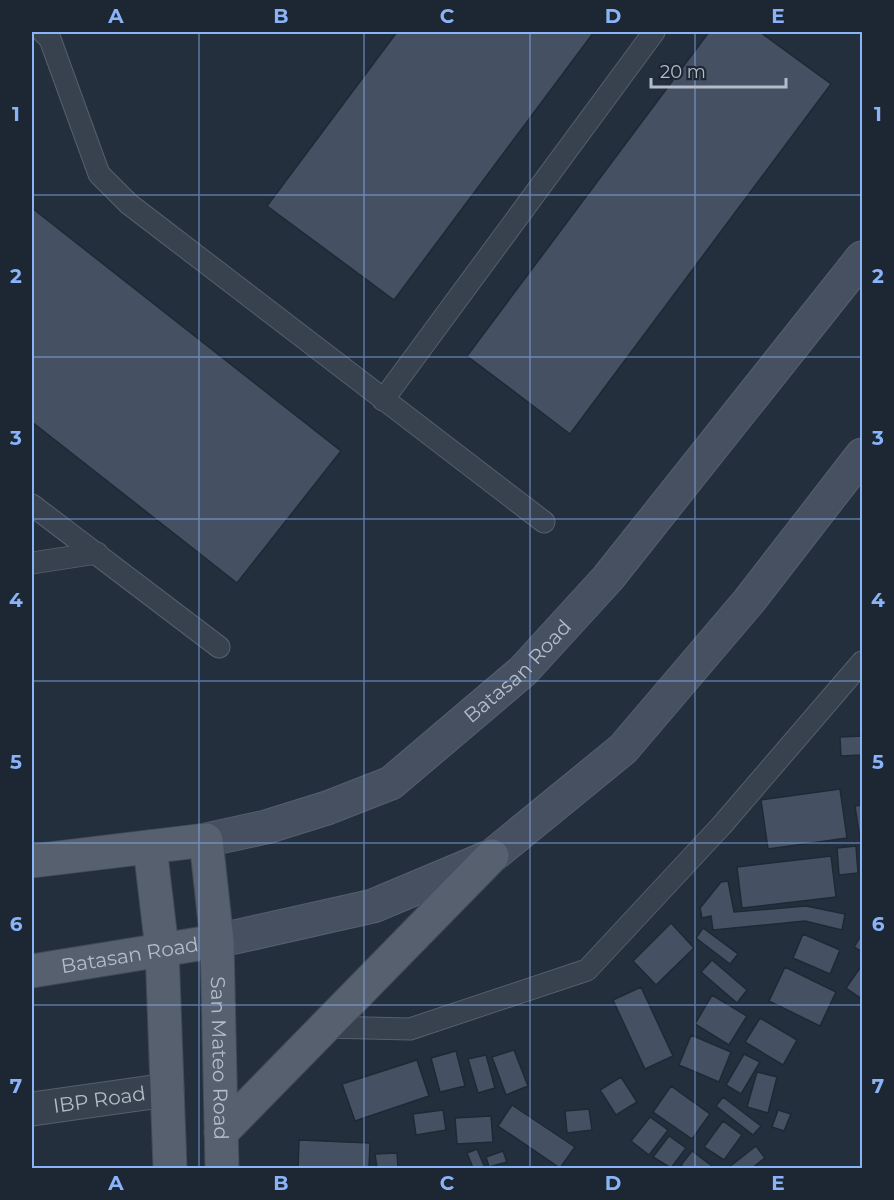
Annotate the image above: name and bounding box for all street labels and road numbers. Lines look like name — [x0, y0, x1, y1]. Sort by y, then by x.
street label: Batasan Road — [459, 615, 576, 728]
street label: Batasan Road — [59, 932, 200, 978]
street label: San Mateo Road — [206, 976, 233, 1140]
street label: IBP Road — [52, 1081, 147, 1118]

